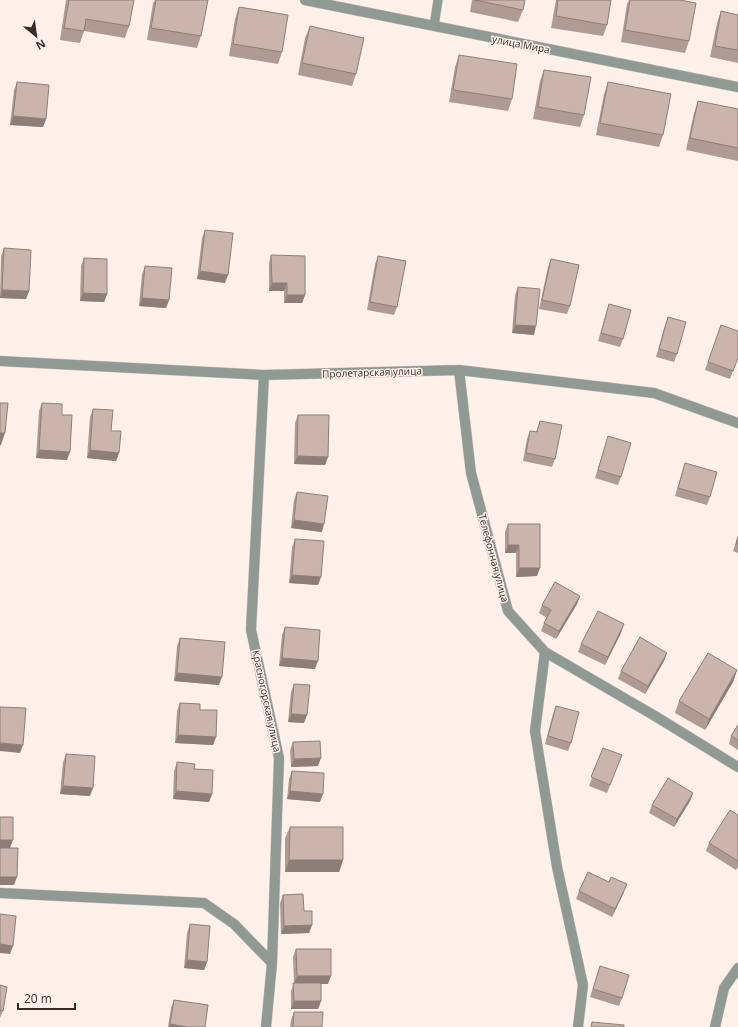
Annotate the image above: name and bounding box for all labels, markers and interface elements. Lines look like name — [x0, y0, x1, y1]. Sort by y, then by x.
north arrow — [16, 16, 56, 56]
street label: улица Мира — [491, 32, 551, 56]
text: N — [34, 36, 49, 54]
street label: Пролетарская улица — [322, 363, 422, 381]
street label: Телефонная улица — [475, 512, 513, 604]
street label: Красногорская улица — [249, 649, 285, 753]
scale bar — [18, 985, 75, 1011]
text: 20 m — [24, 990, 52, 1007]

